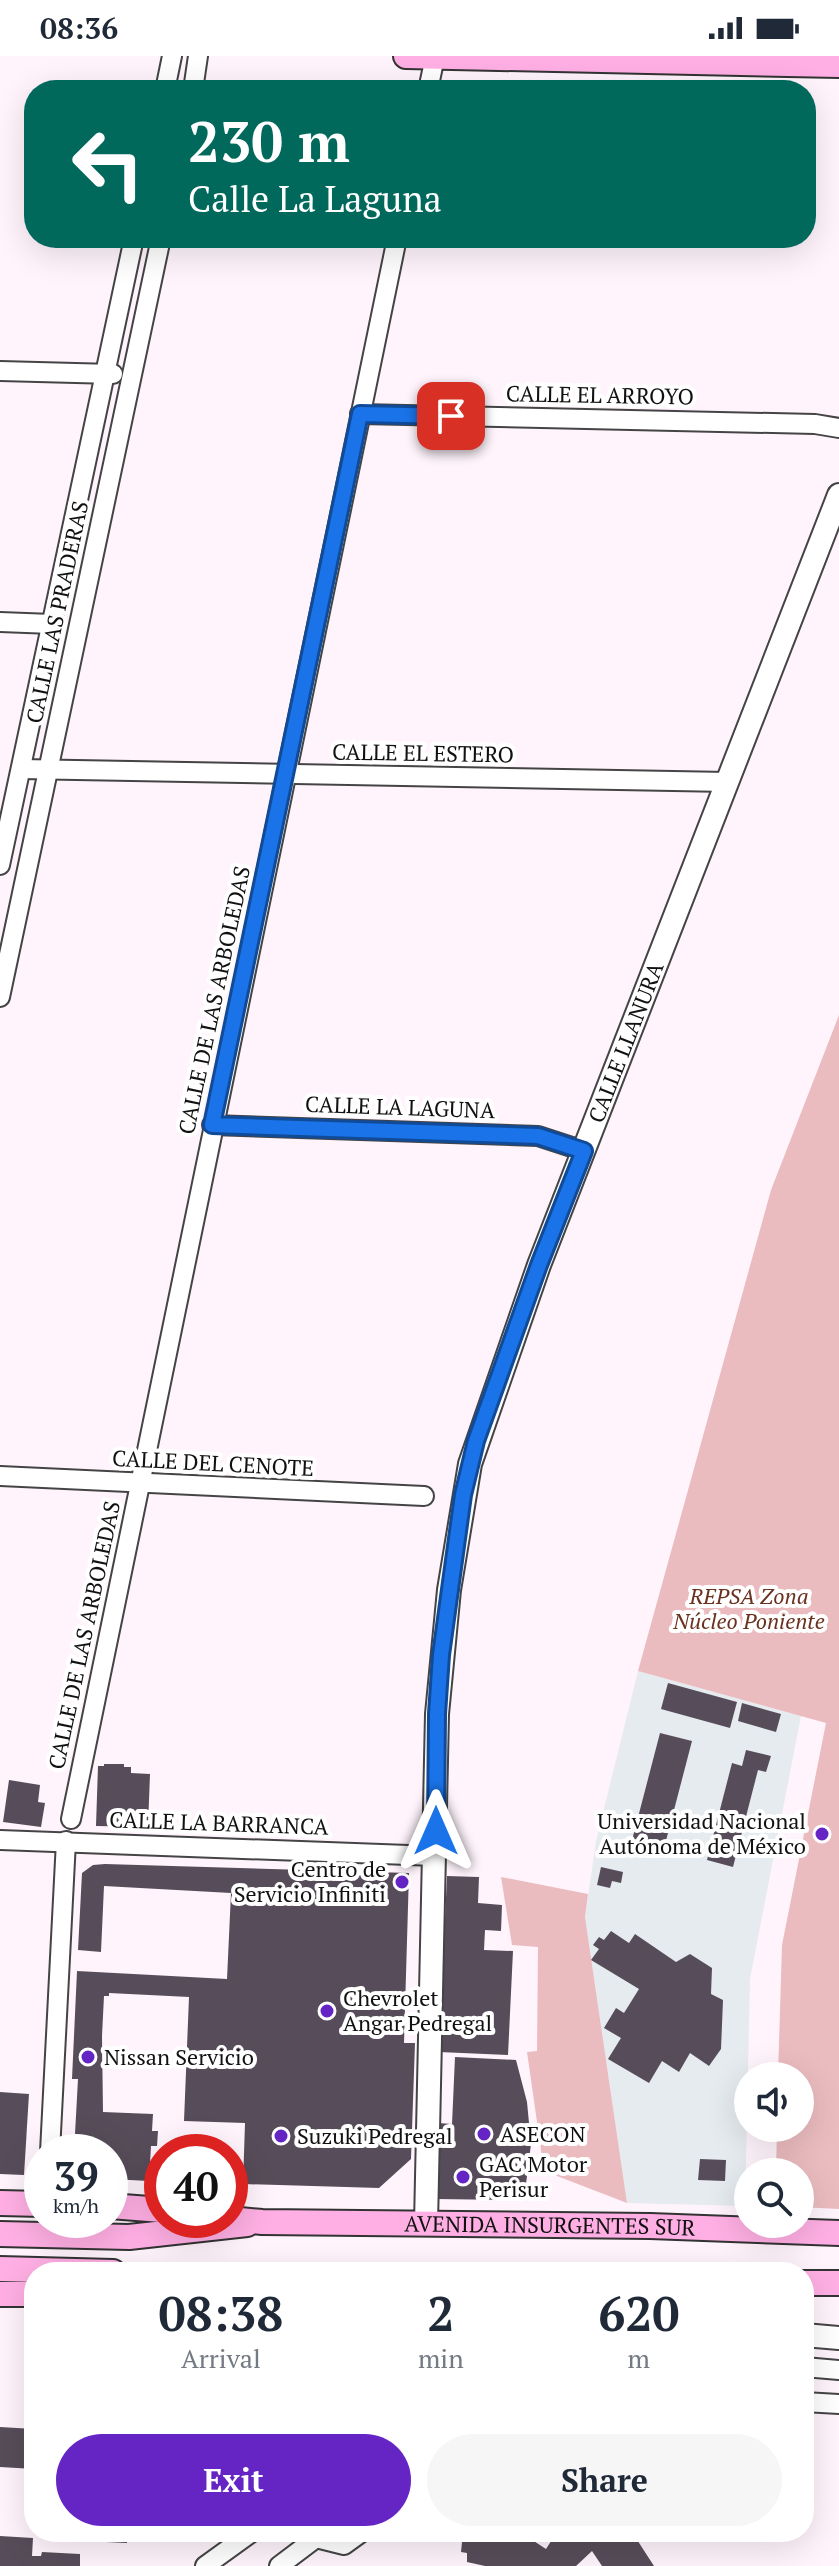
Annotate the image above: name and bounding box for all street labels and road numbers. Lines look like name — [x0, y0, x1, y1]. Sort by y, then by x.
street label: CALLE EL ARROYO — [506, 378, 694, 411]
street label: CALLE LAS PRADERAS — [19, 498, 94, 726]
street label: CALLE EL ESTERO — [332, 736, 514, 769]
street label: CALLE DE LAS ARBOLEDAS — [171, 863, 256, 1137]
street label: CALLE LLANURA — [581, 957, 670, 1127]
street label: CALLE LA LAGUNA — [305, 1089, 496, 1124]
street label: CALLE DEL CENOTE — [111, 1443, 315, 1482]
street label: CALLE DE LAS ARBOLEDAS — [41, 1498, 126, 1772]
street label: CALLE LA BARRANCA — [109, 1804, 330, 1841]
street label: AVENIDA INSURGENTES SUR — [404, 2208, 696, 2242]

